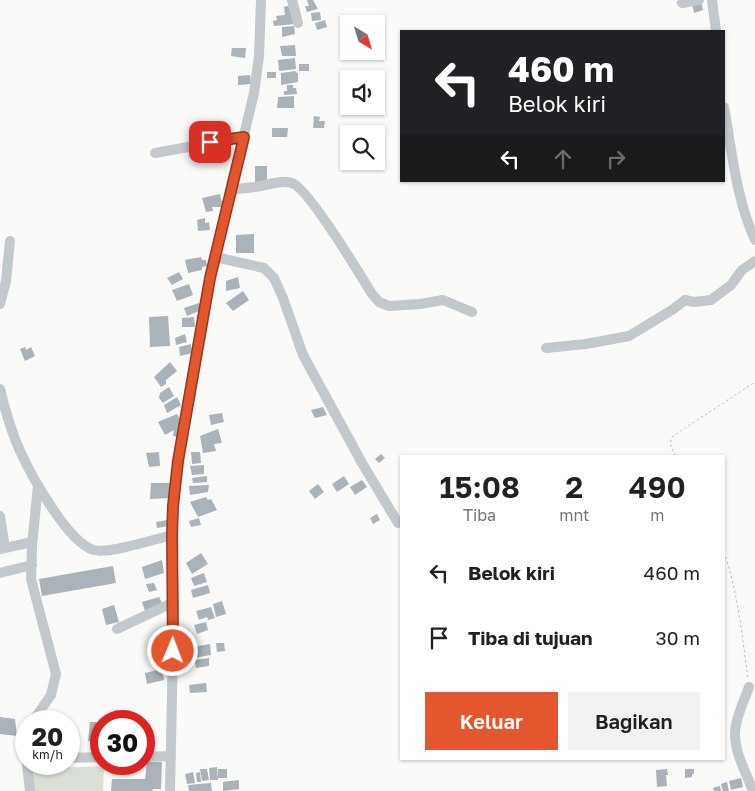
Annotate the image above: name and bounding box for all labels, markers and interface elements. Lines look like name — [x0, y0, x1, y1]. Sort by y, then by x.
north arrow — [340, 15, 385, 60]
map controls — [340, 15, 385, 170]
text: 460 m — [508, 48, 614, 90]
icon: left — [425, 50, 490, 115]
button: sound — [340, 70, 385, 115]
text: Belok kiri — [508, 90, 606, 117]
pin — [189, 121, 231, 163]
button: search — [340, 125, 385, 170]
icon: arrive — [196, 128, 224, 156]
icon: left — [496, 145, 524, 173]
icon: ahead — [549, 145, 577, 173]
icon: right — [602, 145, 630, 173]
text: 15:08 — [439, 469, 520, 505]
text: 2 — [565, 469, 583, 505]
text: 490 — [629, 469, 686, 505]
text: Tiba — [463, 505, 496, 525]
text: mnt — [559, 505, 589, 525]
text: m — [650, 505, 664, 525]
icon: left — [425, 559, 453, 587]
text: Belok kiri — [468, 561, 555, 584]
text: 460 m — [644, 561, 700, 584]
position arrow — [146, 624, 198, 676]
icon: arrive — [425, 624, 453, 652]
text: Tiba di tujuan — [468, 626, 593, 649]
text: 30 m — [656, 626, 700, 649]
button: Keluar — [425, 692, 558, 750]
button: Bagikan — [568, 692, 700, 750]
speed limit sign: 30 — [90, 710, 155, 775]
text: 20 — [32, 721, 63, 752]
text: km/h — [32, 747, 63, 762]

